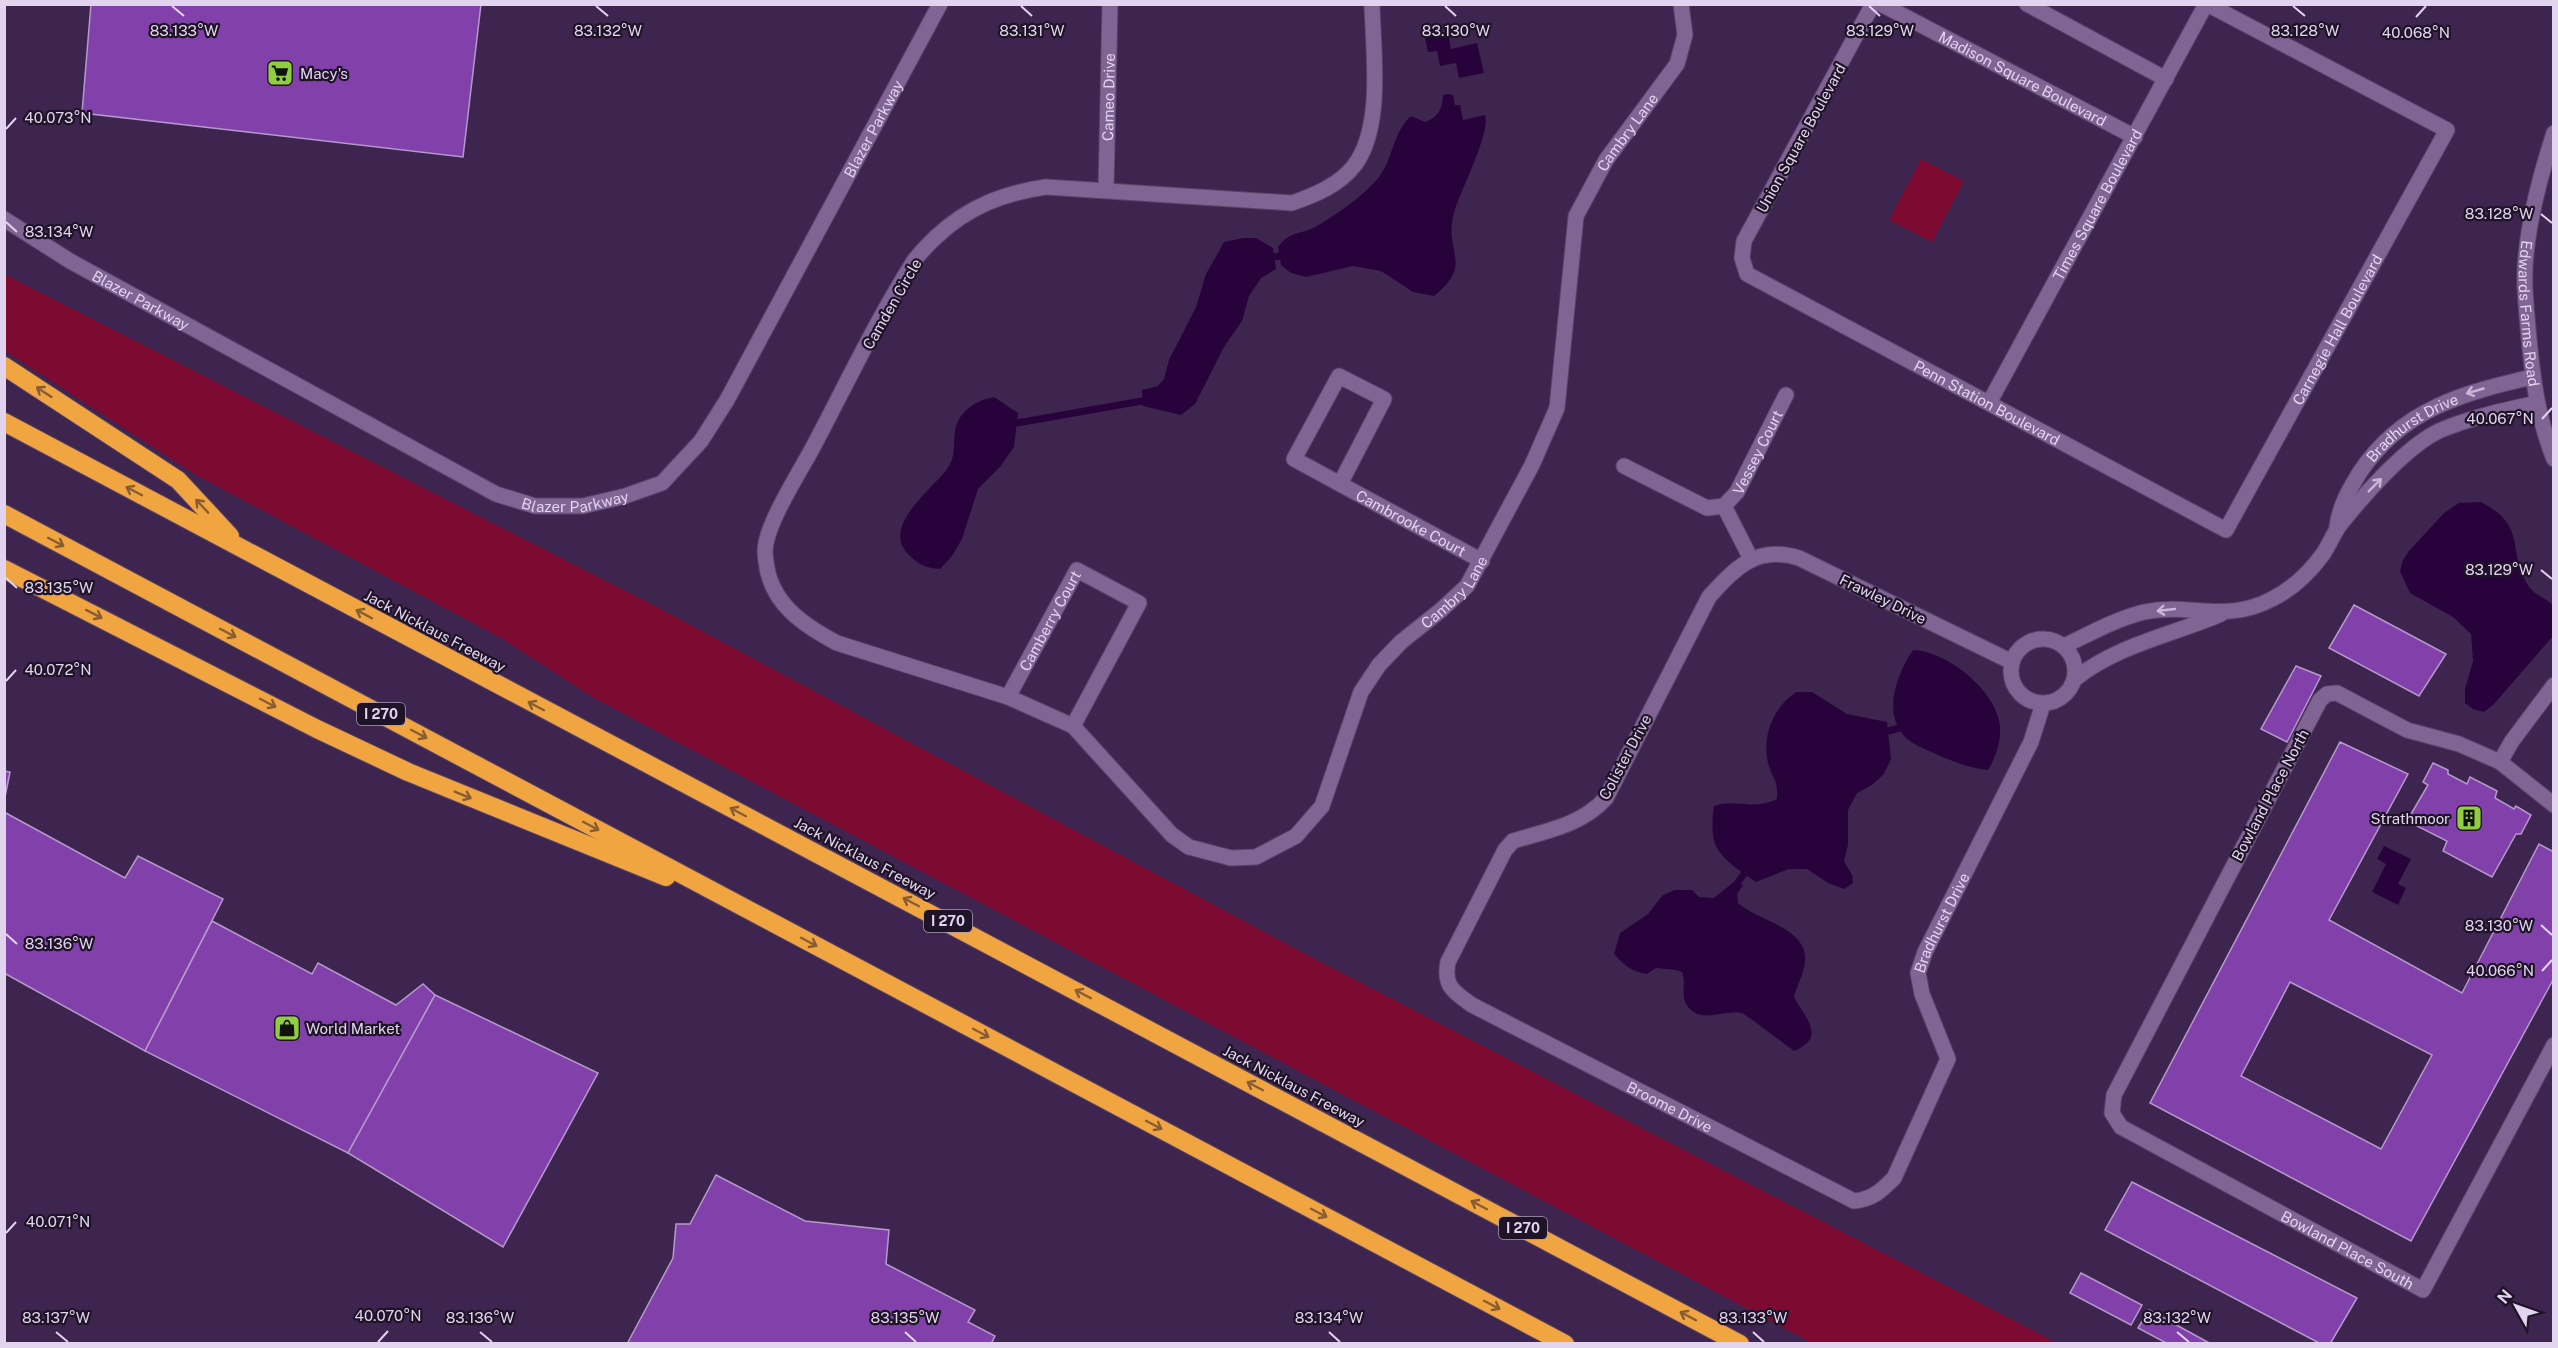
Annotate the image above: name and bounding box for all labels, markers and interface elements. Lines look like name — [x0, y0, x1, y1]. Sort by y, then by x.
text: 83.133°W — [150, 22, 218, 39]
text: 83.132°W — [574, 22, 642, 39]
text: 83.131°W — [999, 22, 1065, 39]
text: 83.130°W — [1422, 22, 1490, 39]
text: 83.129°W — [1846, 22, 1914, 39]
text: 83.128°W — [2271, 22, 2339, 39]
text: 40.068°N — [2382, 24, 2450, 41]
street label: Madison Square Boulevard — [1936, 27, 2109, 129]
street label: Cameo Drive — [1099, 53, 1117, 141]
supermarket icon: Macy's — [265, 58, 295, 88]
street label: Union Square Boulevard — [1753, 61, 1849, 215]
place label: Macy's — [300, 65, 348, 82]
street label: Blazer Parkway — [840, 77, 906, 180]
street label: Cambry Lane — [1593, 90, 1661, 174]
text: 40.073°N — [24, 109, 92, 126]
street label: Times Square Boulevard — [2049, 126, 2145, 283]
text: 83.128°W — [2465, 205, 2533, 222]
text: 83.134°W — [25, 223, 93, 240]
street label: Edwards Farms Road — [2516, 239, 2543, 388]
street label: Carnegie Hall Boulevard — [2288, 251, 2385, 408]
street label: Camden Circle — [859, 256, 925, 352]
street label: Blazer Parkway — [89, 266, 192, 333]
street label: Penn Station Boulevard — [1911, 356, 2063, 448]
one-way arrow — [37, 386, 53, 398]
one-way arrow — [2466, 386, 2485, 397]
street label: Bradhurst Drive — [2362, 390, 2460, 465]
street label: Vessey Court — [1729, 407, 1786, 497]
text: 40.067°N — [2466, 410, 2534, 427]
one-way arrow — [2368, 478, 2383, 493]
one-way arrow — [126, 485, 144, 496]
street label: Cambrooke Court — [1353, 486, 1469, 559]
street label: Blazer Parkway — [520, 487, 630, 515]
one-way arrow — [195, 498, 209, 513]
one-way arrow — [47, 536, 65, 548]
street label: Cambry Lane — [1417, 553, 1490, 631]
text: 83.129°W — [2465, 561, 2533, 578]
street label: Camberry Court — [1015, 567, 1084, 674]
street label: Frawley Drive — [1837, 571, 1929, 627]
text: 83.135°W — [25, 579, 93, 596]
street label: Jack Nicklaus Freeway — [361, 587, 509, 675]
one-way arrow — [2156, 605, 2176, 616]
one-way arrow — [356, 608, 373, 620]
one-way arrow — [85, 609, 103, 620]
one-way arrow — [219, 628, 237, 639]
text: 40.072°N — [24, 661, 92, 678]
one-way arrow — [259, 697, 276, 709]
one-way arrow — [528, 700, 545, 712]
road number: I 270 — [357, 703, 405, 725]
street label: Colister Drive — [1595, 712, 1655, 802]
street label: Bowland Place North — [2228, 726, 2312, 864]
one-way arrow — [410, 728, 427, 740]
one-way arrow — [454, 790, 472, 801]
building icon: Strathmoor — [2454, 803, 2484, 833]
one-way arrow — [730, 806, 748, 817]
place label: Strathmoor — [2371, 810, 2450, 827]
street label: Jack Nicklaus Freeway — [791, 814, 939, 902]
one-way arrow — [582, 821, 600, 832]
street label: Bradhurst Drive — [1910, 870, 1972, 975]
one-way arrow — [903, 896, 920, 908]
road number: I 270 — [924, 910, 972, 932]
text: 83.130°W — [2465, 917, 2533, 934]
text: 83.136°W — [25, 935, 93, 952]
one-way arrow — [800, 936, 818, 948]
text: 40.066°N — [2466, 962, 2534, 979]
one-way arrow — [1075, 988, 1092, 1000]
shop icon: World Market — [272, 1013, 302, 1043]
place label: World Market — [306, 1020, 400, 1037]
one-way arrow — [972, 1028, 990, 1039]
street label: Jack Nicklaus Freeway — [1220, 1042, 1368, 1130]
street label: Broome Drive — [1624, 1077, 1715, 1135]
one-way arrow — [1247, 1080, 1264, 1092]
one-way arrow — [1144, 1120, 1162, 1131]
one-way arrow — [1471, 1199, 1488, 1211]
street label: Bowland Place South — [2278, 1207, 2417, 1292]
one-way arrow — [1310, 1208, 1328, 1219]
text: 40.071°N — [26, 1213, 90, 1230]
road number: I 270 — [1499, 1217, 1547, 1239]
north arrow — [2486, 1276, 2546, 1336]
text: N — [2494, 1286, 2516, 1308]
one-way arrow — [1482, 1299, 1500, 1311]
text: 40.070°N — [354, 1307, 422, 1324]
text: 83.137°W — [22, 1309, 90, 1326]
text: 83.136°W — [446, 1309, 514, 1326]
text: 83.135°W — [871, 1309, 939, 1326]
text: 83.134°W — [1295, 1309, 1363, 1326]
text: 83.133°W — [1719, 1309, 1787, 1326]
text: 83.132°W — [2143, 1309, 2211, 1326]
one-way arrow — [1680, 1310, 1698, 1321]

